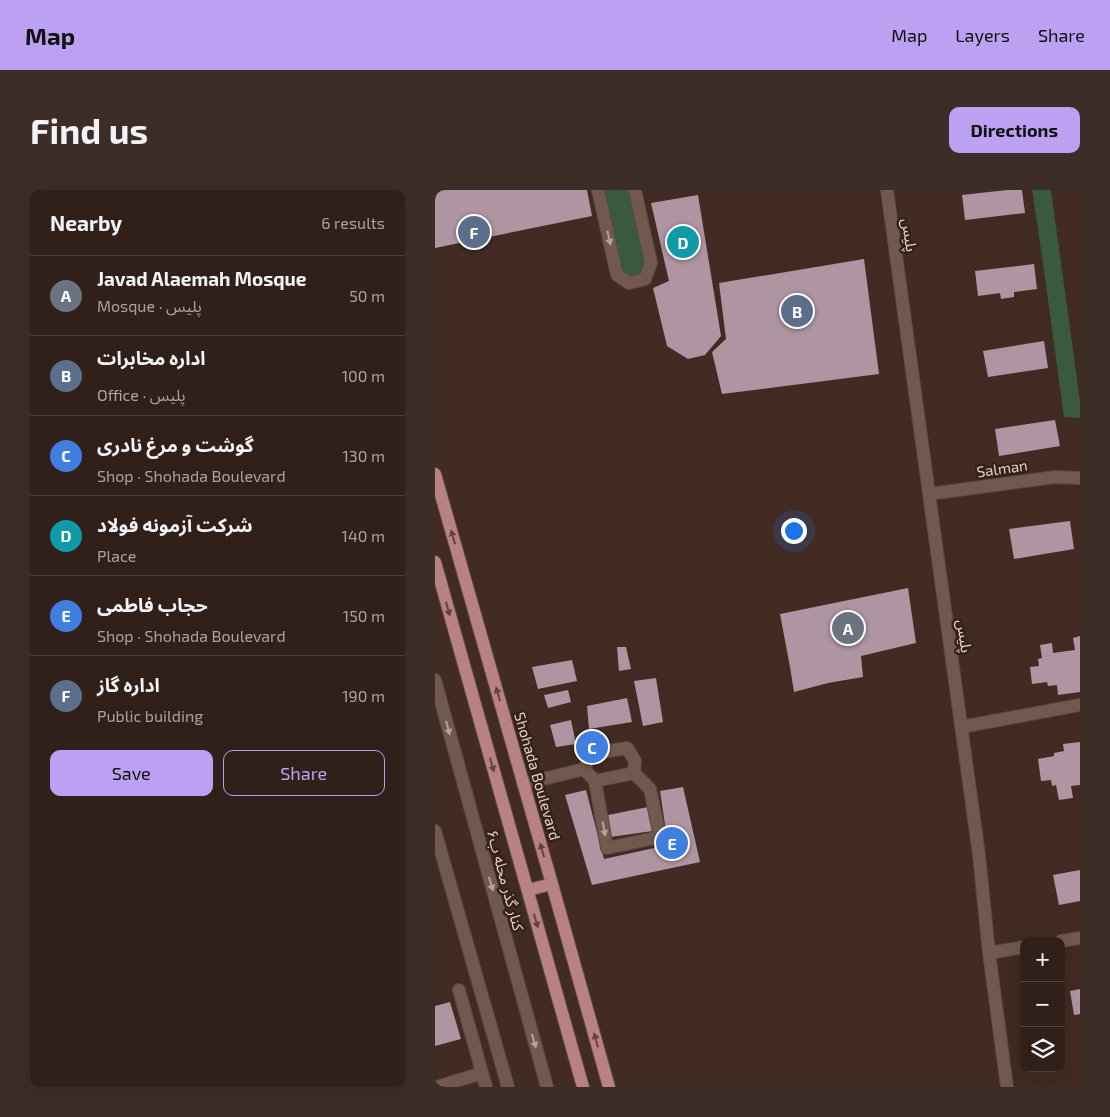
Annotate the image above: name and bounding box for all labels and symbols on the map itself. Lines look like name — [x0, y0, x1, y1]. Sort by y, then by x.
pin: F — [458, 213, 490, 251]
street label: پلیس — [897, 217, 921, 253]
pin: D — [667, 223, 699, 261]
one-way arrow — [605, 230, 613, 245]
pin: B — [781, 292, 813, 330]
street label: Salman — [975, 456, 1029, 480]
your location — [781, 518, 807, 544]
one-way arrow — [449, 530, 457, 545]
one-way arrow — [445, 601, 453, 616]
pin: A — [832, 609, 864, 647]
street label: پلیس — [952, 618, 976, 654]
one-way arrow — [493, 686, 501, 701]
street label: Shohada Boulevard — [511, 710, 565, 842]
one-way arrow — [444, 720, 452, 735]
pin: C — [576, 728, 608, 766]
one-way arrow — [489, 758, 497, 773]
one-way arrow — [600, 821, 608, 837]
pin: E — [656, 824, 688, 862]
street label: کنار گذر محله ب۶ — [483, 828, 528, 933]
one-way arrow — [538, 842, 546, 857]
one-way arrow — [487, 877, 495, 892]
one-way arrow — [533, 914, 541, 929]
one-way arrow — [530, 1033, 538, 1048]
one-way arrow — [591, 1033, 599, 1048]

